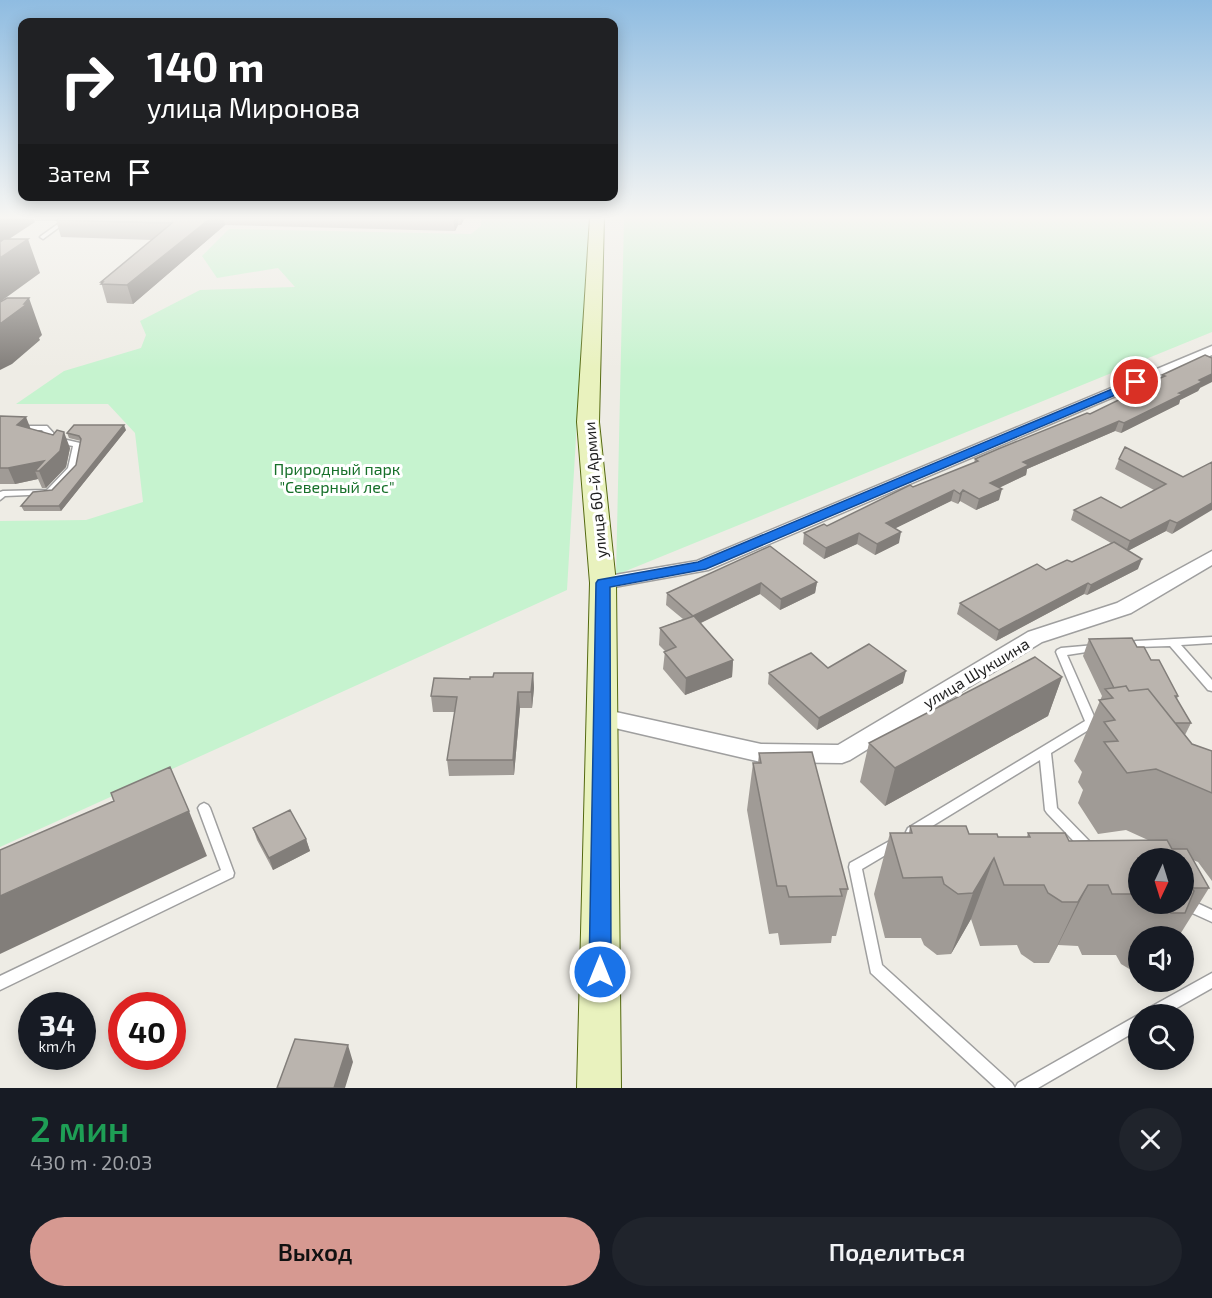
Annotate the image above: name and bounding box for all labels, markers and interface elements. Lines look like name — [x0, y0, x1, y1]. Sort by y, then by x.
text: 140 m — [147, 40, 264, 90]
icon: right — [48, 42, 126, 120]
text: улица Миронова — [147, 91, 360, 123]
icon: arrive — [123, 156, 156, 189]
text: Затем — [48, 160, 111, 186]
pin — [1110, 356, 1161, 407]
icon: arrive — [1119, 365, 1152, 398]
street label: улица 60-й Армии — [579, 421, 611, 559]
park label: Природный парк "Северный лес" — [274, 459, 401, 496]
street label: улица Шукшина — [919, 633, 1033, 713]
north arrow — [1128, 848, 1194, 914]
map controls — [1128, 848, 1194, 1070]
button: sound — [1128, 926, 1194, 992]
position arrow — [568, 940, 632, 1004]
speed limit sign: 40 — [108, 992, 186, 1070]
button: search — [1128, 1004, 1194, 1070]
text: 34 — [39, 1006, 75, 1042]
text: km/h — [38, 1037, 76, 1055]
text: 2 мин — [30, 1106, 129, 1149]
button: close — [1119, 1108, 1182, 1171]
text: 430 m · 20:03 — [30, 1150, 152, 1174]
button: Выход — [30, 1217, 600, 1286]
button: Поделиться — [612, 1217, 1182, 1286]

